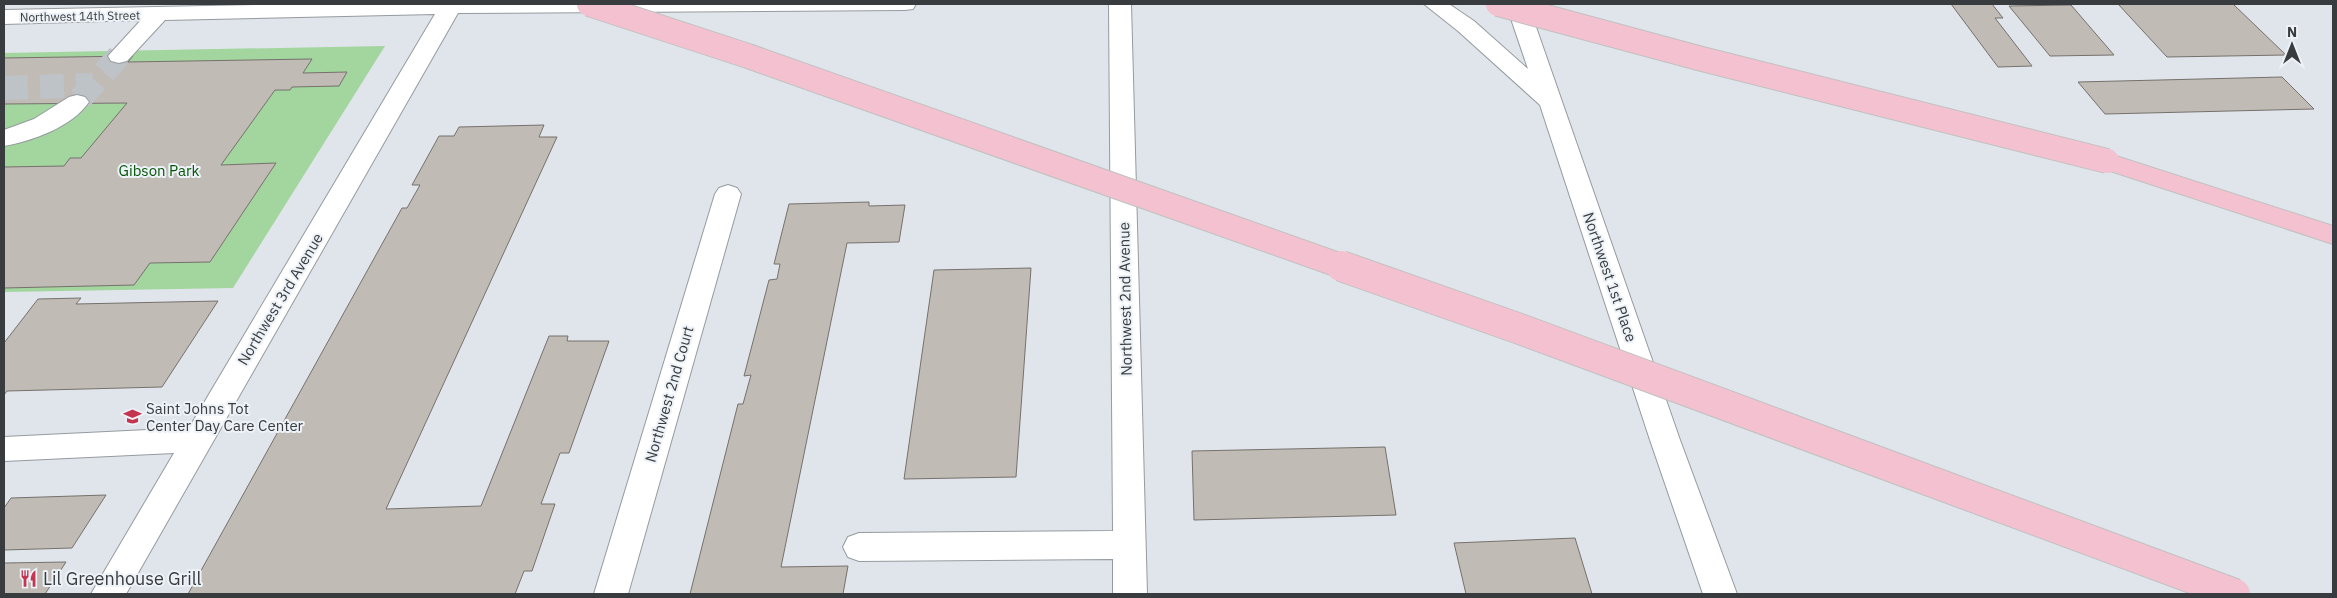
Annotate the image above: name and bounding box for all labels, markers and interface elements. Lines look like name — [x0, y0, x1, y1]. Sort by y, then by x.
street label: Northwest 14th Street — [20, 7, 140, 25]
north arrow — [2267, 20, 2317, 70]
text: N — [2287, 23, 2297, 41]
park label: Gibson Park — [118, 161, 200, 180]
street label: Northwest 1st Place — [1579, 210, 1641, 344]
street label: Northwest 2nd Avenue — [1114, 222, 1136, 376]
street label: Northwest 3rd Avenue — [233, 230, 327, 368]
street label: Northwest 2nd Court — [640, 324, 698, 464]
place label: Saint Johns Tot Center Day Care Center — [146, 399, 304, 435]
school or university icon: Saint Johns Tot Center Day Care Center — [122, 407, 142, 427]
place label: Lil Greenhouse Grill — [43, 567, 202, 590]
restaurant icon: Lil Greenhouse Grill — [19, 568, 39, 588]

